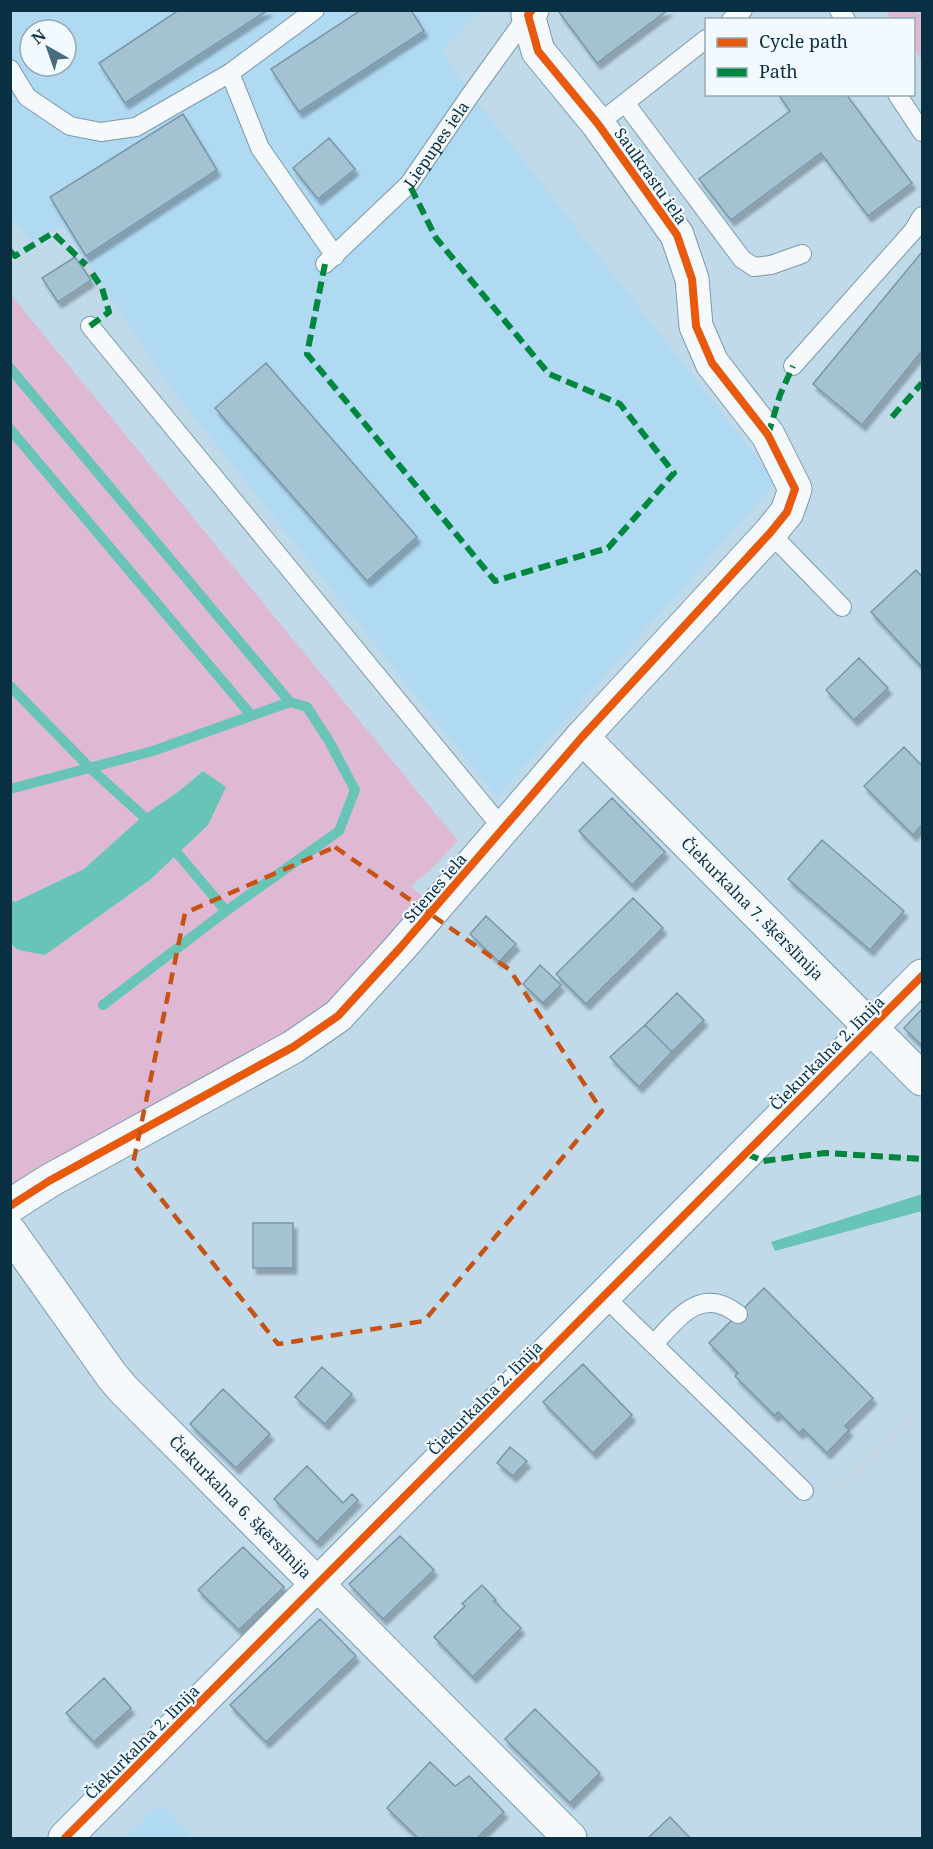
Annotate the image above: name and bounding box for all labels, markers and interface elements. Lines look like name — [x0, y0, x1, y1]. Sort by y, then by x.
north arrow — [18, 18, 78, 78]
legend — [705, 18, 915, 96]
text: N — [26, 24, 51, 49]
text: Cycle path — [759, 29, 848, 53]
text: Path — [759, 59, 798, 83]
street label: Liepupes iela — [398, 97, 474, 192]
street label: Saulkrastu iela — [610, 123, 692, 229]
street label: Čiekurkalna 7. šķērslīnija — [677, 832, 829, 985]
street label: Stienes iela — [399, 848, 471, 928]
street label: Čiekurkalna 2. līnija — [765, 991, 889, 1115]
street label: Čiekurkalna 2. līnija — [423, 1336, 547, 1460]
street label: Čiekurkalna 6. šķērslīnija — [164, 1431, 317, 1583]
street label: Čiekurkalna 2. līnija — [80, 1680, 204, 1804]

